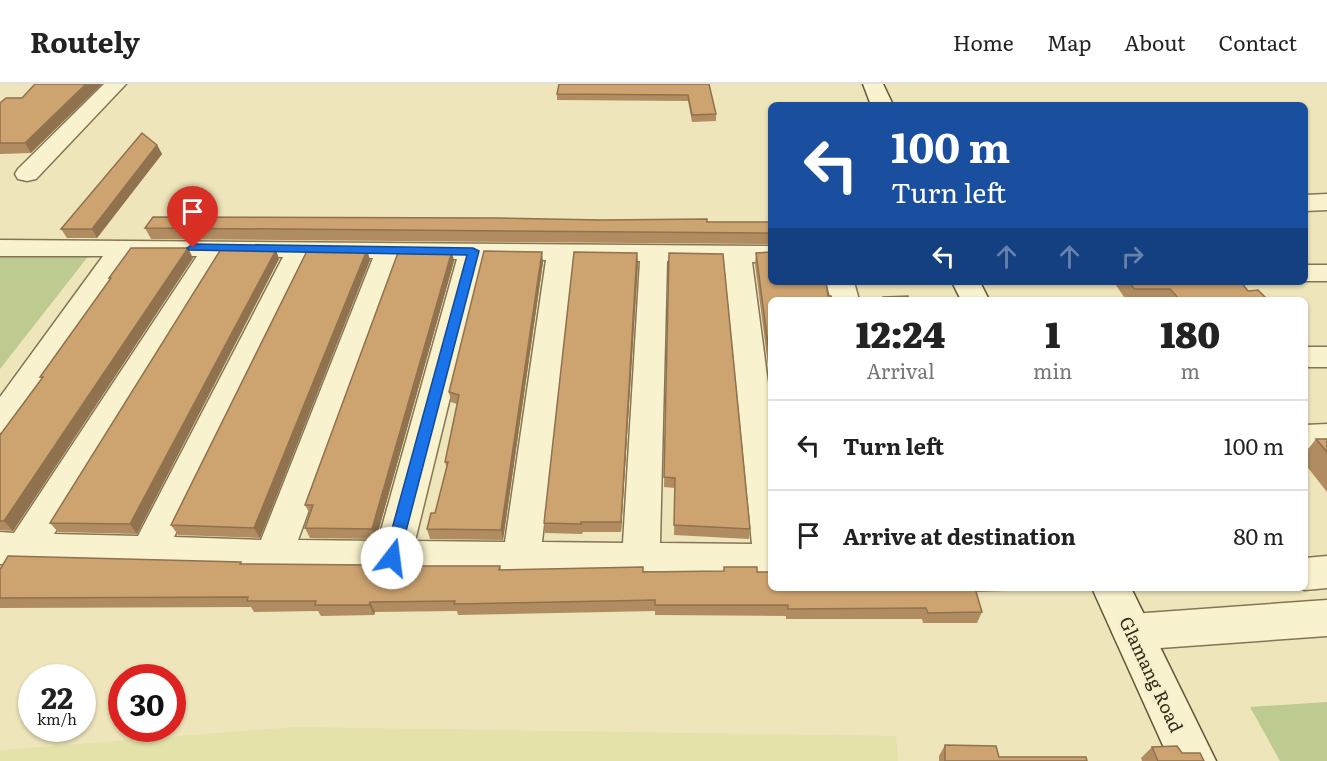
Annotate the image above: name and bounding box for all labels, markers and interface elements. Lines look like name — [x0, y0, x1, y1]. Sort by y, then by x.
text: Routely — [30, 20, 140, 62]
text: Home — [953, 26, 1014, 57]
text: Map — [1047, 26, 1091, 57]
text: About — [1124, 26, 1186, 57]
text: Contact — [1219, 26, 1297, 57]
text: 100 m — [891, 114, 1010, 176]
icon: left — [792, 126, 870, 204]
text: Turn left — [891, 171, 1006, 211]
pin — [167, 186, 218, 248]
icon: arrive — [176, 195, 209, 228]
icon: left — [927, 240, 960, 273]
icon: ahead — [990, 240, 1023, 273]
icon: ahead — [1053, 240, 1086, 273]
icon: right — [1116, 240, 1149, 273]
text: 12:24 — [856, 306, 945, 359]
text: 1 — [1045, 306, 1060, 359]
text: 180 — [1160, 306, 1220, 359]
text: Arrival — [866, 355, 935, 385]
text: min — [1033, 355, 1072, 385]
text: m — [1180, 355, 1200, 385]
icon: left — [792, 429, 825, 462]
text: Turn left — [843, 429, 944, 462]
text: 100 m — [1224, 429, 1284, 462]
icon: arrive — [792, 519, 825, 552]
text: Arrive at destination — [843, 519, 1076, 552]
text: 80 m — [1233, 519, 1284, 552]
position arrow — [360, 526, 424, 590]
street label: Glamang Road — [1113, 612, 1191, 736]
speed limit sign: 30 — [108, 664, 186, 742]
text: 22 — [41, 674, 73, 718]
text: km/h — [37, 707, 77, 730]

